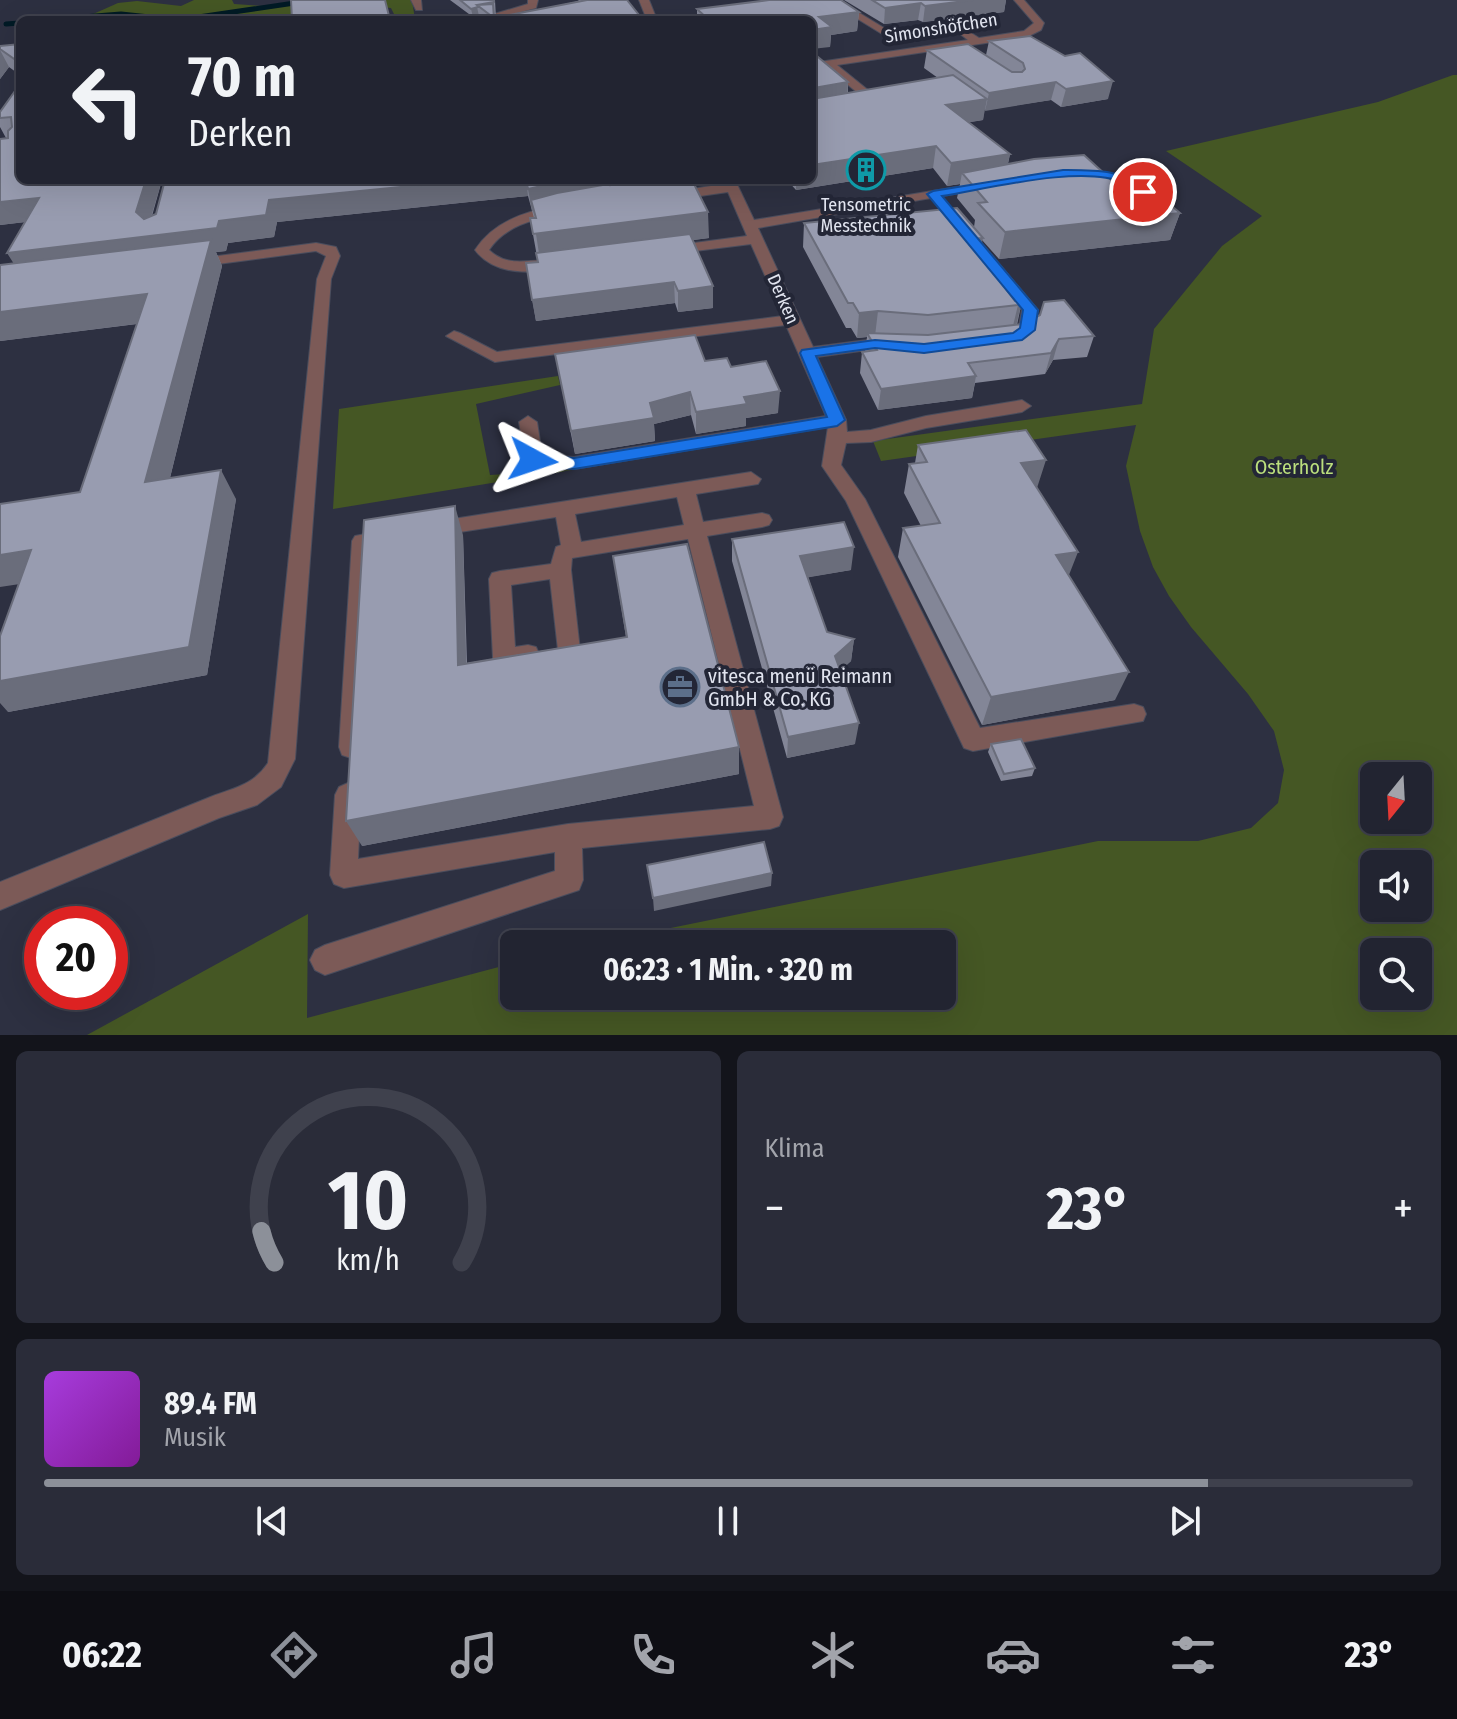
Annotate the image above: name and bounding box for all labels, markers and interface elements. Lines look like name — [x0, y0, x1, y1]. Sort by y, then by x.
street label: Simonshöfchen — [883, 8, 999, 48]
text: 70 m — [188, 44, 296, 111]
icon: left — [56, 48, 160, 152]
text: Derken — [188, 112, 292, 156]
building icon: Tensometric Messtechnik — [845, 149, 887, 191]
pin — [1109, 158, 1177, 226]
icon: arrive — [1121, 170, 1165, 214]
place label: Tensometric Messtechnik — [821, 194, 912, 237]
street label: Derken — [762, 271, 804, 327]
position arrow — [491, 418, 575, 502]
park label: Osterholz — [1255, 455, 1333, 479]
place label: vitesca menü Reimann GmbH & Co. KG — [708, 664, 892, 711]
office icon: vitesca menü Reimann GmbH & Co. KG — [659, 666, 701, 708]
north arrow — [1360, 762, 1432, 834]
map controls — [1360, 762, 1432, 1010]
button: sound — [1360, 850, 1432, 922]
speed limit sign: 20 — [24, 906, 128, 1010]
button: search — [1360, 938, 1432, 1010]
text: 06:23 · 1 Min. · 320 m — [603, 952, 853, 988]
text: Klima — [765, 1133, 824, 1164]
text: 10 — [328, 1151, 409, 1251]
text: 23° — [1047, 1173, 1131, 1245]
text: − — [765, 1182, 784, 1235]
text: + — [1393, 1182, 1413, 1235]
text: km/h — [336, 1243, 400, 1278]
text: 89.4 FM — [164, 1386, 257, 1422]
text: Musik — [164, 1422, 226, 1453]
icon: previous — [250, 1499, 294, 1543]
icon: pause — [706, 1499, 750, 1543]
icon: next — [1163, 1499, 1207, 1543]
icon: directions — [266, 1627, 322, 1683]
icon: music — [446, 1627, 502, 1683]
icon: phone — [625, 1627, 681, 1683]
icon: climate — [805, 1627, 861, 1683]
icon: car — [985, 1627, 1041, 1683]
icon: filters — [1165, 1627, 1221, 1683]
text: 06:22 — [62, 1633, 142, 1677]
text: 23° — [1345, 1633, 1395, 1677]

